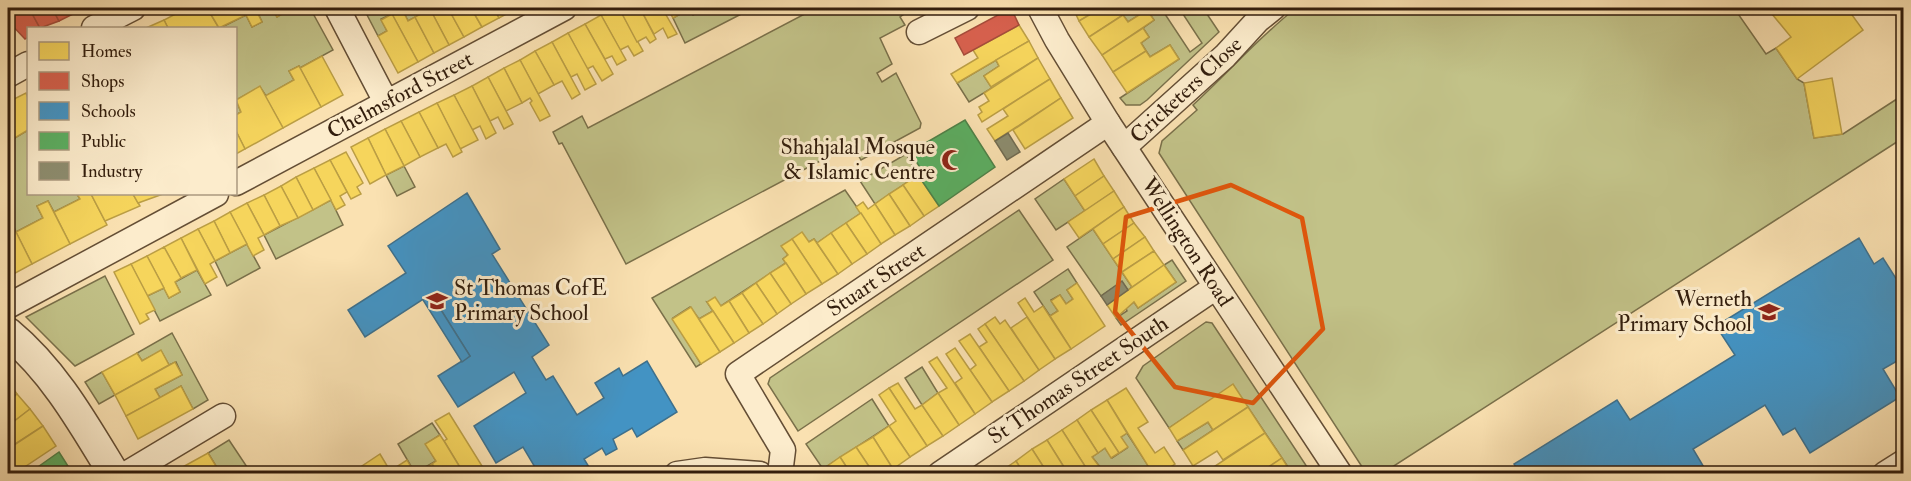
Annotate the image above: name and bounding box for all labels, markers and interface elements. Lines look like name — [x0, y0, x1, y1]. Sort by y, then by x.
legend — [27, 27, 237, 195]
street label: Cricketers Close — [1124, 31, 1248, 149]
text: Homes — [81, 40, 132, 63]
street label: Chelmsford Street — [322, 45, 478, 145]
text: Shops — [81, 70, 124, 93]
text: Schools — [81, 100, 136, 123]
text: Public — [81, 130, 126, 153]
place label: Shahjalal Mosque & Islamic Centre — [781, 133, 935, 186]
mosque icon: Shahjalal Mosque & Islamic Centre — [940, 148, 964, 172]
text: Industry — [81, 160, 143, 183]
street label: Wellington Road — [1134, 171, 1239, 312]
street label: Stuart Street — [821, 237, 931, 323]
place label: St Thomas CofE Primary School — [454, 274, 607, 327]
place label: Werneth Primary School — [1617, 285, 1752, 338]
school or university icon: St Thomas CofE Primary School — [425, 289, 449, 313]
school or university icon: Werneth Primary School — [1757, 300, 1781, 324]
street label: St Thomas Street South — [983, 309, 1174, 451]

